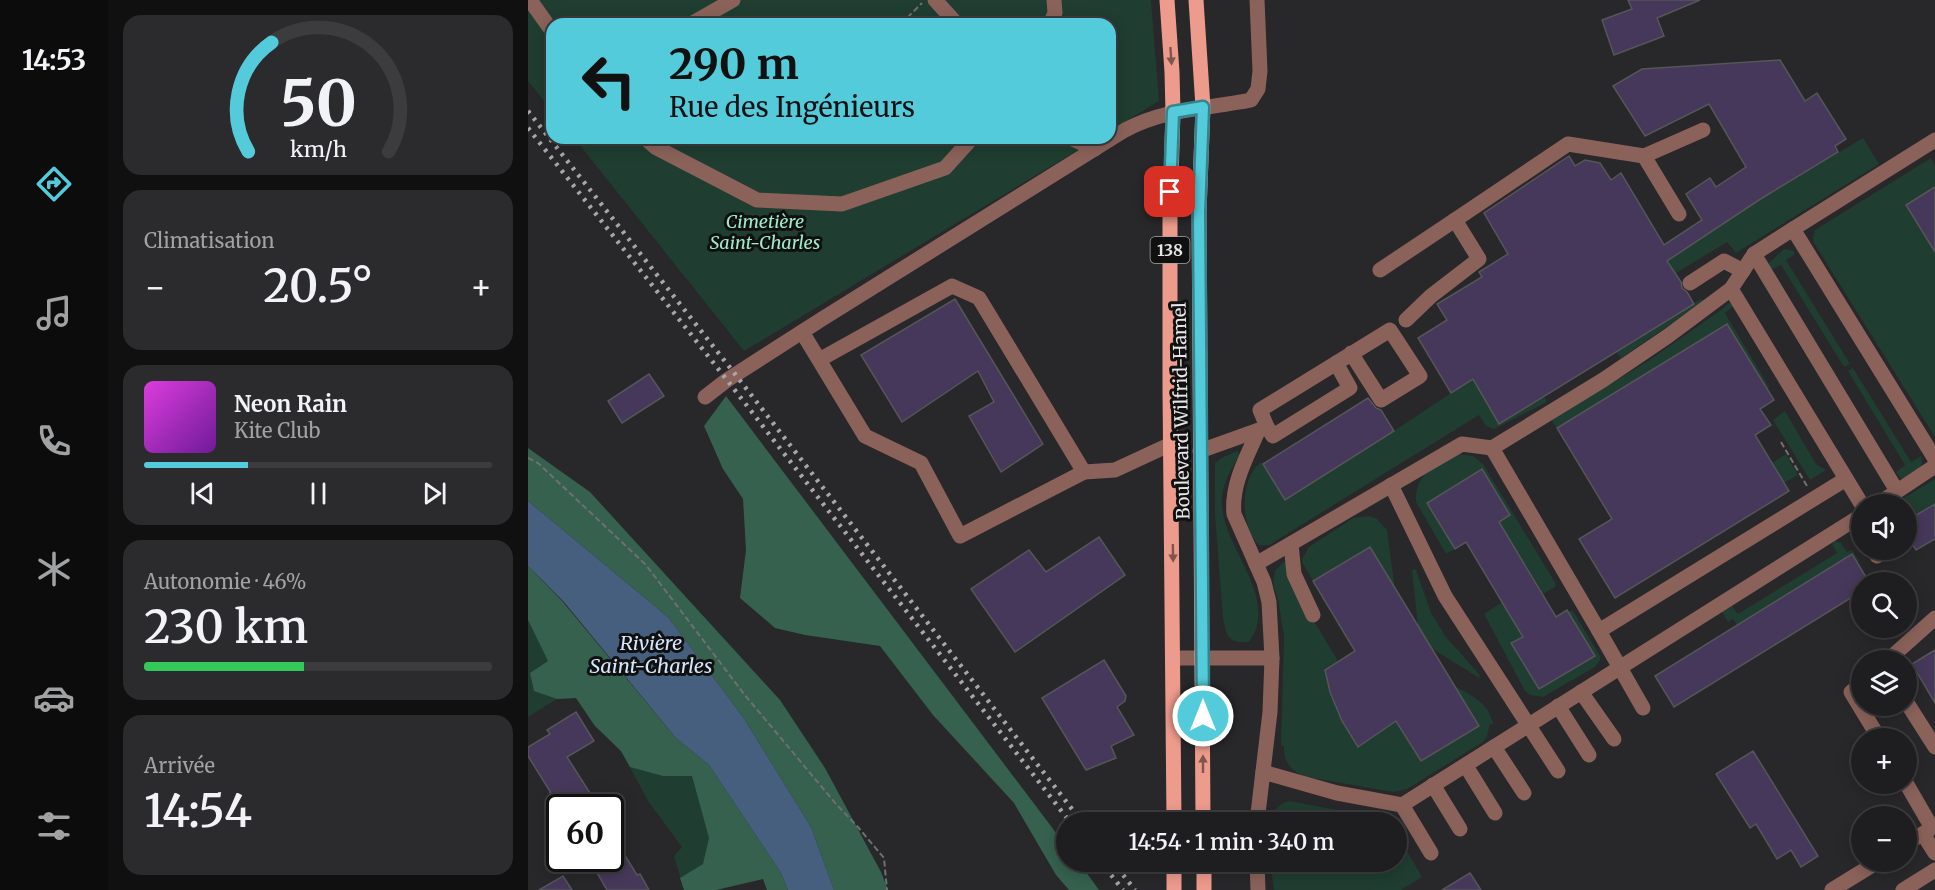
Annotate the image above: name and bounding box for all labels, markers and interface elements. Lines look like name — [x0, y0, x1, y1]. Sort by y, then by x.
text: 290 m — [669, 38, 799, 90]
icon: left — [570, 42, 648, 120]
text: 14:53 — [22, 43, 86, 77]
one-way arrow — [1166, 46, 1176, 65]
text: 50 — [279, 65, 357, 143]
text: Rue des Ingénieurs — [669, 90, 915, 124]
text: km/h — [290, 136, 346, 163]
icon: directions — [33, 163, 75, 205]
pin — [1144, 166, 1195, 217]
icon: arrive — [1153, 175, 1186, 208]
park label: Cimetière Saint-Charles — [710, 210, 820, 254]
text: Climatisation — [144, 228, 275, 253]
road number: 138 — [1150, 237, 1190, 263]
text: 20.5° — [263, 258, 373, 314]
text: − — [144, 267, 166, 308]
text: + — [470, 267, 492, 308]
icon: music — [33, 292, 75, 334]
street label: Boulevard Wilfrid-Hamel — [1168, 302, 1194, 520]
text: Neon Rain — [234, 390, 347, 418]
text: Kite Club — [234, 418, 320, 443]
icon: phone — [33, 420, 75, 462]
icon: previous — [186, 477, 219, 510]
icon: pause — [302, 477, 335, 510]
icon: next — [418, 477, 451, 510]
map controls — [1851, 494, 1917, 872]
button: sound — [1851, 494, 1917, 560]
one-way arrow — [1168, 543, 1177, 562]
icon: climate — [33, 548, 75, 590]
text: Autonomie · 46% — [144, 569, 306, 594]
button: search — [1851, 572, 1917, 638]
text: 230 km — [144, 599, 308, 655]
water label: Rivière Saint-Charles — [590, 630, 712, 678]
button: layers — [1851, 650, 1917, 716]
icon: car — [33, 677, 75, 719]
position arrow — [1171, 684, 1235, 748]
button: + — [1851, 728, 1917, 794]
text: Arrivée — [144, 753, 215, 778]
one-way arrow — [1198, 754, 1208, 773]
text: 14:54 — [144, 783, 252, 839]
speed limit sign: 60 — [546, 794, 624, 872]
icon: filters — [33, 805, 75, 847]
button: − — [1851, 806, 1917, 872]
text: 14:54 · 1 min · 340 m — [1128, 828, 1335, 856]

